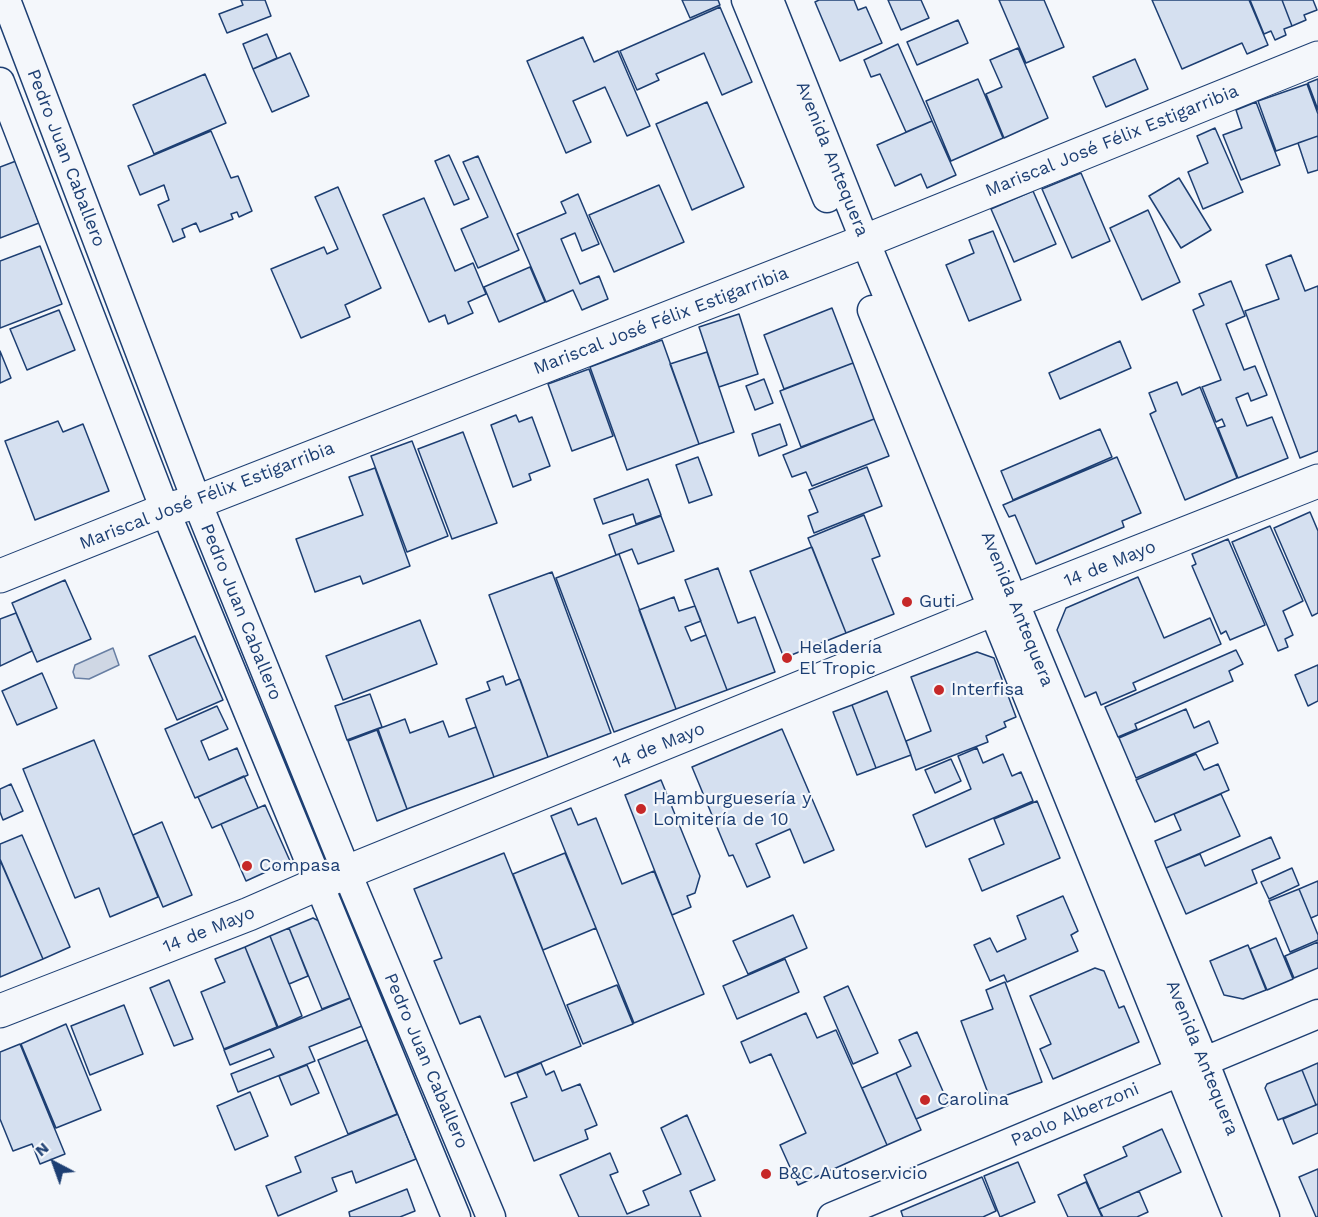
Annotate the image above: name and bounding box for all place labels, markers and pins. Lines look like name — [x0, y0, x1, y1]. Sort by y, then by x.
place label: Guti — [919, 591, 955, 613]
marker: Guti — [900, 595, 914, 609]
place label: Heladería El Tropic — [799, 637, 882, 680]
marker: Heladería El Tropic — [780, 651, 794, 665]
place label: Interfisa — [951, 679, 1024, 701]
marker: Interfisa — [932, 683, 946, 697]
place label: Hamburguesería y Lomitería de 10 — [653, 788, 811, 830]
marker: Hamburguesería y Lomitería de 10 — [634, 802, 648, 816]
place label: Compasa — [259, 855, 340, 877]
marker: Compasa — [240, 859, 254, 873]
place label: Carolina — [937, 1089, 1009, 1111]
marker: Carolina — [918, 1093, 932, 1107]
place label: B&C Autoservicio — [778, 1163, 928, 1185]
marker: B&C Autoservicio — [759, 1167, 773, 1181]

